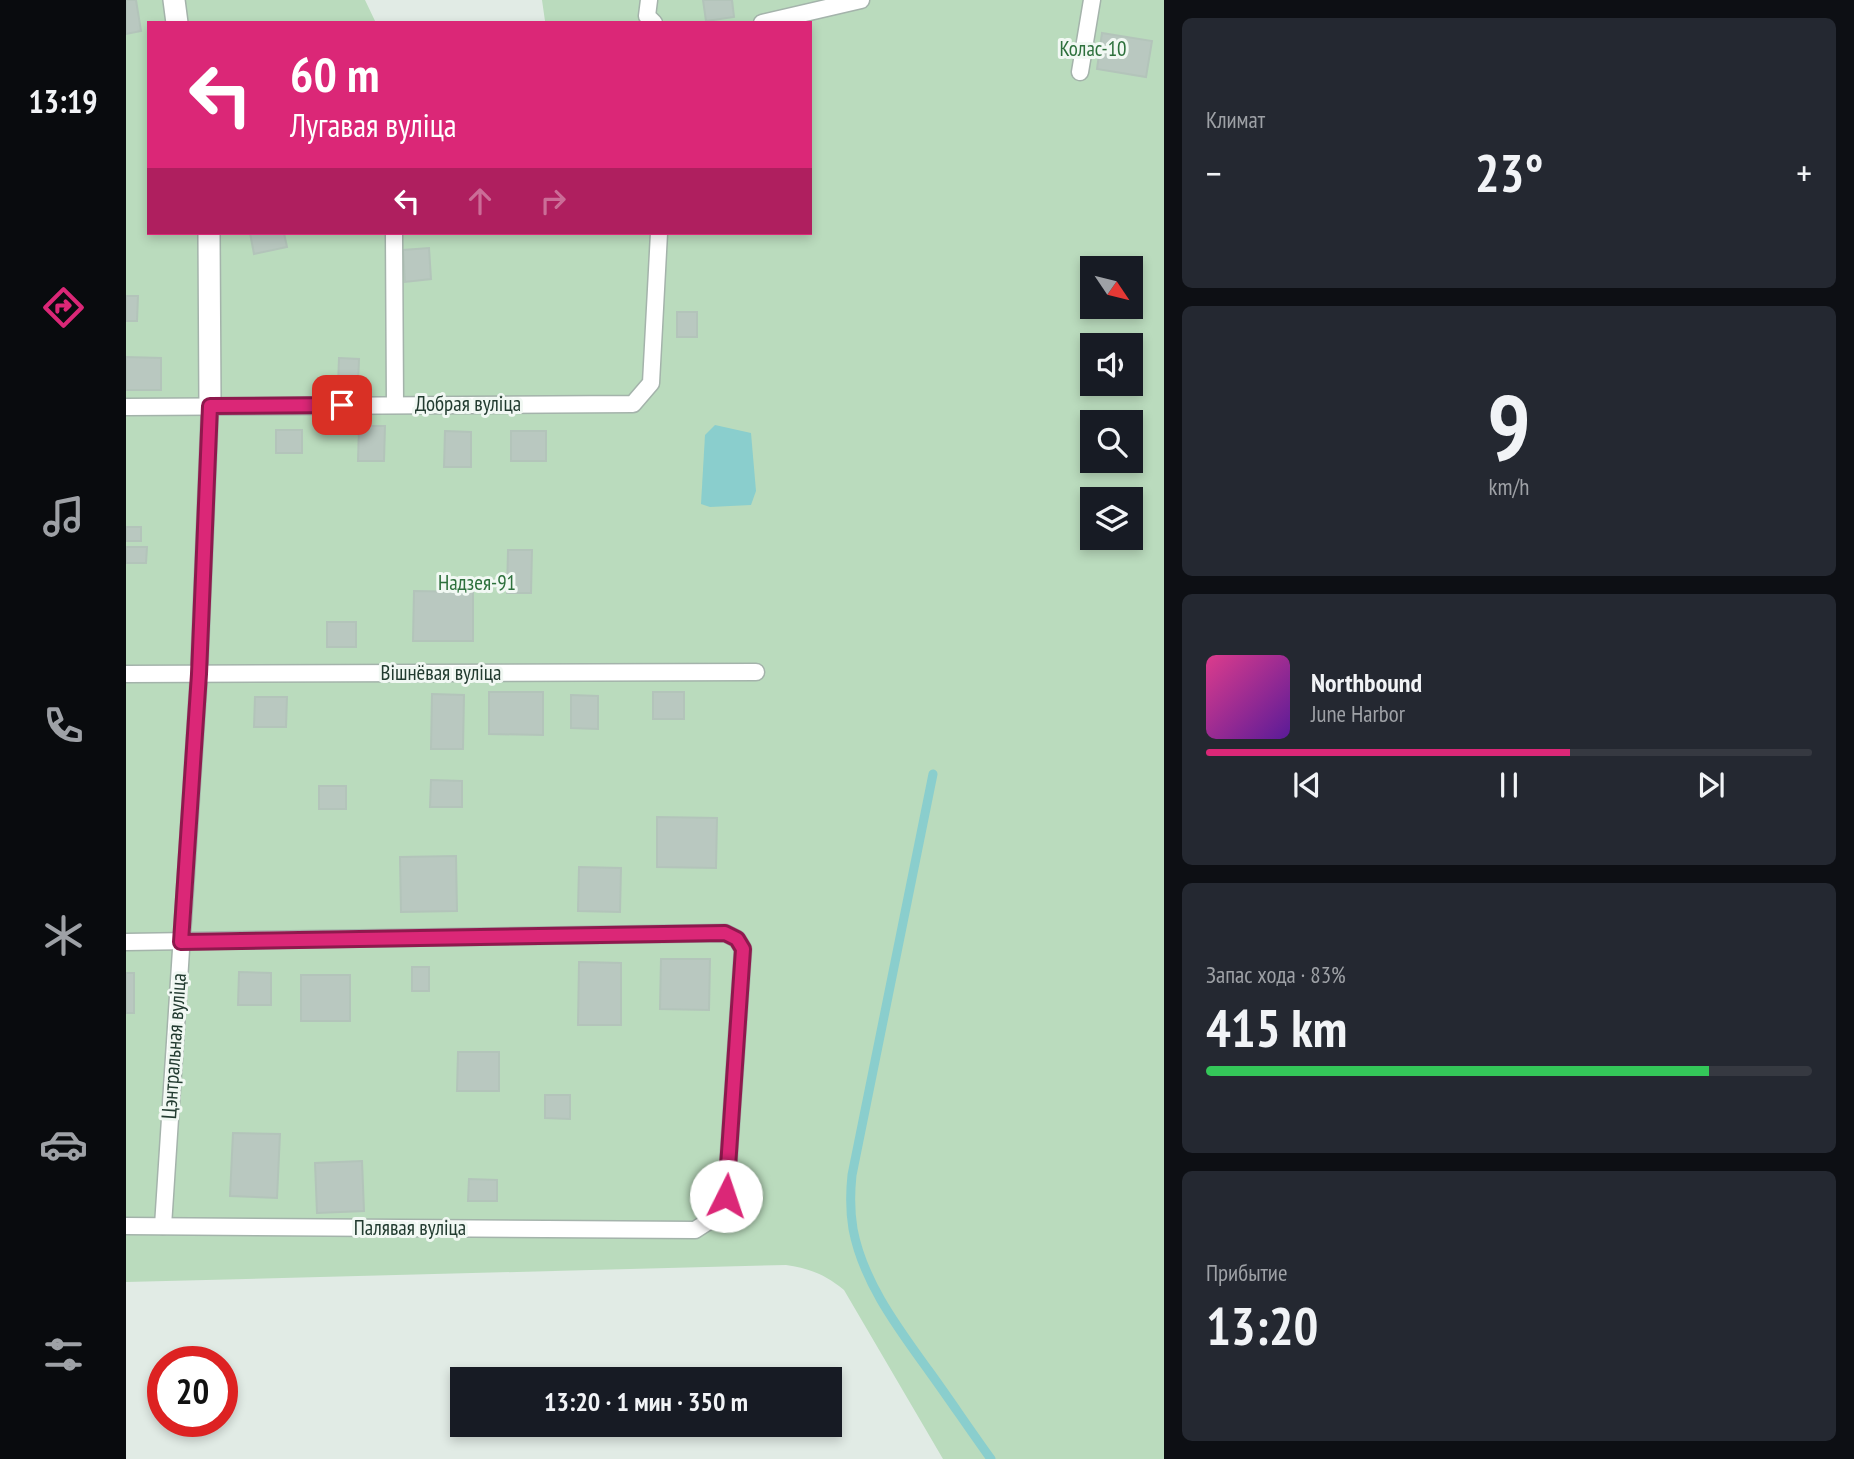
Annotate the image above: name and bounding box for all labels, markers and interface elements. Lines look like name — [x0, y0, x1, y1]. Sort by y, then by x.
park label: Колас-10 — [1059, 35, 1127, 62]
text: 60 m — [290, 42, 379, 106]
icon: left — [175, 49, 266, 140]
text: 13:19 — [28, 80, 98, 122]
text: Лугавая вуліца — [290, 104, 457, 146]
text: Климат — [1206, 105, 1265, 134]
text: 23° — [1475, 139, 1543, 206]
text: − — [1206, 148, 1222, 197]
text: + — [1796, 148, 1812, 197]
icon: left — [388, 182, 426, 220]
icon: ahead — [461, 182, 499, 220]
icon: right — [534, 182, 572, 220]
north arrow — [1080, 256, 1143, 318]
map controls — [1080, 256, 1143, 550]
icon: directions — [39, 283, 88, 332]
button: sound — [1080, 333, 1143, 396]
text: 9 — [1487, 367, 1531, 485]
pin — [312, 375, 372, 435]
icon: arrive — [323, 386, 361, 424]
street label: Добрая вуліца — [415, 390, 521, 417]
button: search — [1080, 410, 1143, 473]
text: km/h — [1489, 472, 1529, 501]
button: layers — [1080, 487, 1143, 550]
icon: music — [39, 492, 88, 541]
park label: Надзея-91 — [438, 569, 516, 596]
street label: Вішнёвая вуліца — [380, 659, 502, 686]
text: Northbound — [1311, 666, 1422, 699]
text: June Harbor — [1311, 699, 1405, 728]
icon: phone — [39, 701, 88, 750]
icon: previous — [1288, 766, 1326, 804]
icon: pause — [1490, 766, 1528, 804]
icon: next — [1692, 766, 1730, 804]
icon: climate — [39, 911, 88, 960]
text: Запас хода · 83% — [1206, 960, 1346, 989]
street label: Цэнтральная вуліца — [155, 972, 192, 1120]
text: 415 km — [1206, 994, 1347, 1061]
icon: car — [39, 1120, 88, 1169]
position arrow — [689, 1159, 763, 1233]
street label: Палявая вуліца — [354, 1214, 466, 1241]
text: Прибытие — [1206, 1258, 1287, 1287]
text: 13:20 — [1206, 1292, 1318, 1359]
icon: filters — [39, 1330, 88, 1379]
speed limit sign: 20 — [147, 1346, 238, 1437]
text: 13:20 · 1 мин · 350 m — [544, 1385, 748, 1418]

